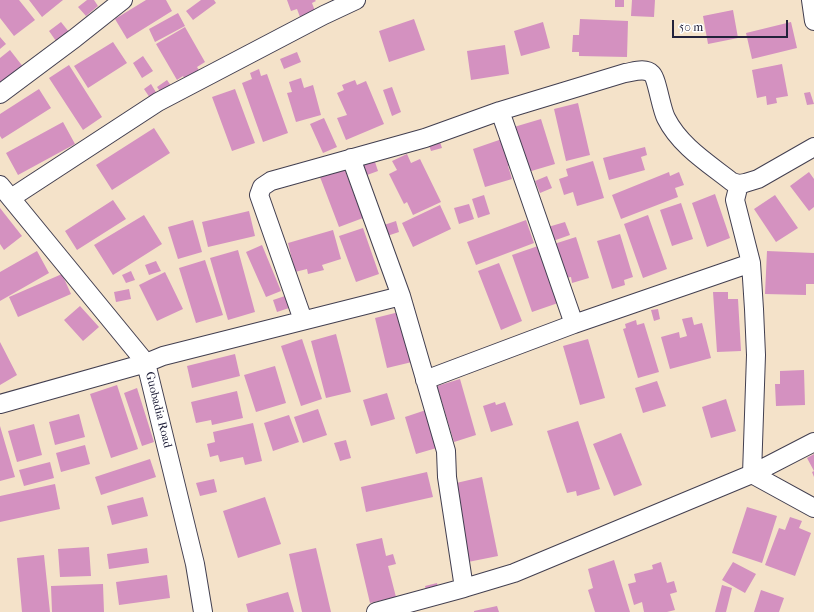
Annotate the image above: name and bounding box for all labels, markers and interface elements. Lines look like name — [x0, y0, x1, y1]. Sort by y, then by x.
scale bar — [674, 12, 790, 38]
text: 50 m — [679, 20, 703, 34]
street label: Guobadia Road — [142, 370, 174, 450]

